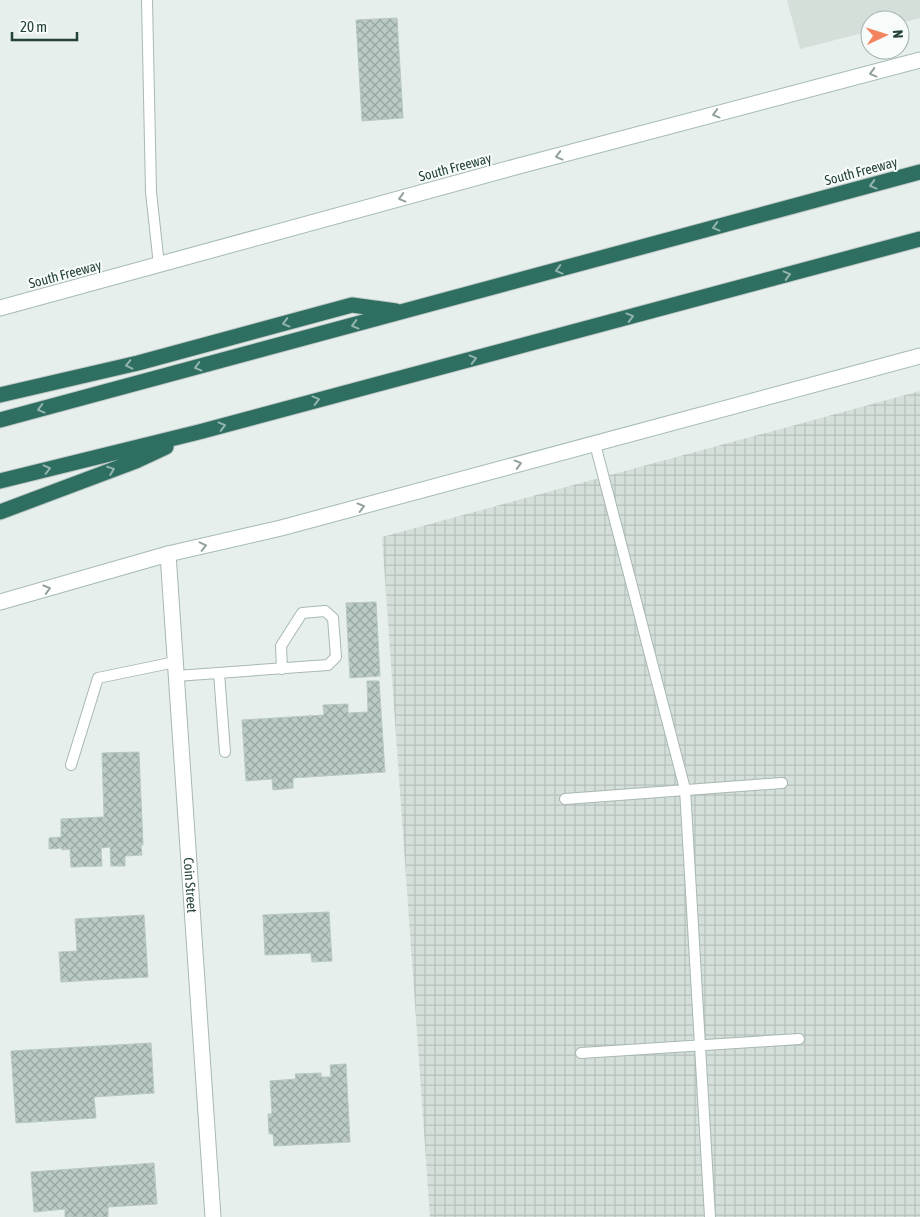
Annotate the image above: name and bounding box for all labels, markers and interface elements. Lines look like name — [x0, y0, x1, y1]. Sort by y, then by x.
scale bar — [12, 10, 78, 42]
north arrow — [860, 10, 910, 60]
text: 20 m — [20, 18, 47, 35]
text: N — [890, 29, 906, 39]
one-way arrow — [869, 67, 877, 77]
one-way arrow — [711, 108, 720, 119]
street label: South Freeway — [417, 150, 493, 184]
one-way arrow — [555, 150, 563, 160]
street label: South Freeway — [823, 154, 899, 188]
one-way arrow — [869, 179, 878, 189]
one-way arrow — [398, 193, 406, 203]
one-way arrow — [712, 221, 721, 232]
street label: South Freeway — [27, 257, 103, 291]
one-way arrow — [556, 264, 564, 274]
one-way arrow — [783, 270, 792, 281]
one-way arrow — [626, 312, 634, 322]
one-way arrow — [282, 317, 291, 328]
one-way arrow — [350, 319, 359, 330]
one-way arrow — [469, 354, 477, 364]
one-way arrow — [125, 359, 134, 370]
one-way arrow — [193, 361, 202, 372]
one-way arrow — [312, 396, 320, 406]
one-way arrow — [37, 403, 45, 413]
one-way arrow — [217, 421, 225, 431]
one-way arrow — [514, 460, 522, 470]
one-way arrow — [43, 464, 52, 475]
one-way arrow — [106, 466, 115, 476]
one-way arrow — [357, 502, 365, 512]
one-way arrow — [199, 541, 208, 552]
one-way arrow — [42, 584, 50, 594]
street label: Coin Street — [181, 857, 200, 914]

